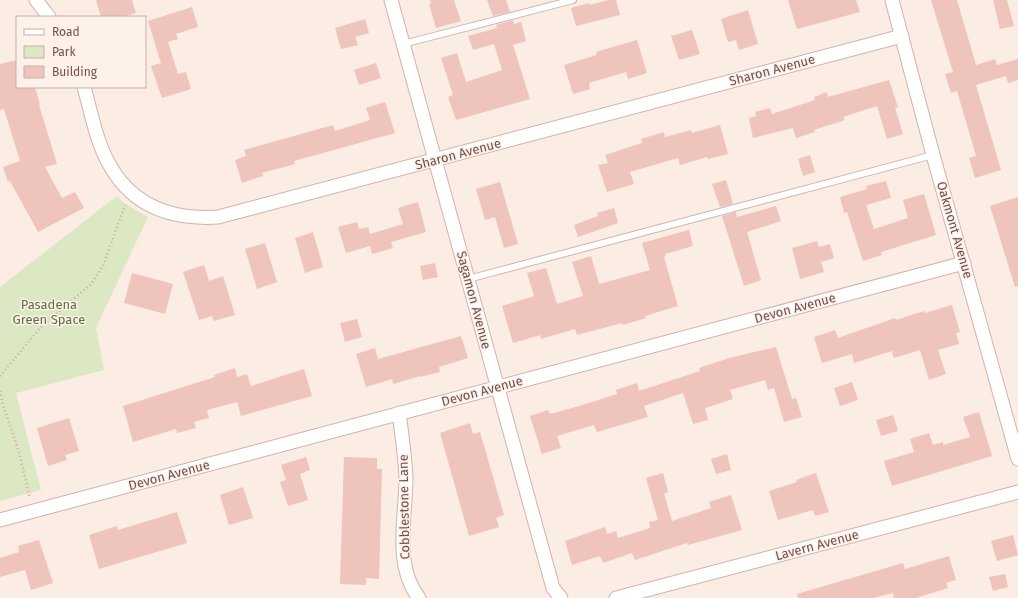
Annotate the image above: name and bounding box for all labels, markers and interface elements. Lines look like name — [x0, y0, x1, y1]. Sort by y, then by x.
legend — [16, 16, 146, 88]
text: Road — [52, 25, 80, 39]
text: Park — [52, 45, 76, 59]
street label: Sharon Avenue — [727, 51, 817, 89]
text: Building — [52, 65, 98, 79]
street label: Sharon Avenue — [413, 135, 503, 173]
street label: Oakmont Avenue — [934, 180, 976, 280]
street label: Sagamon Avenue — [454, 249, 494, 351]
street label: Devon Avenue — [753, 290, 837, 326]
park label: Pasadena Green Space — [13, 297, 85, 327]
street label: Devon Avenue — [440, 373, 524, 409]
street label: Cobblestone Lane — [396, 454, 412, 560]
street label: Devon Avenue — [127, 457, 211, 493]
street label: Lavern Avenue — [774, 527, 860, 563]

